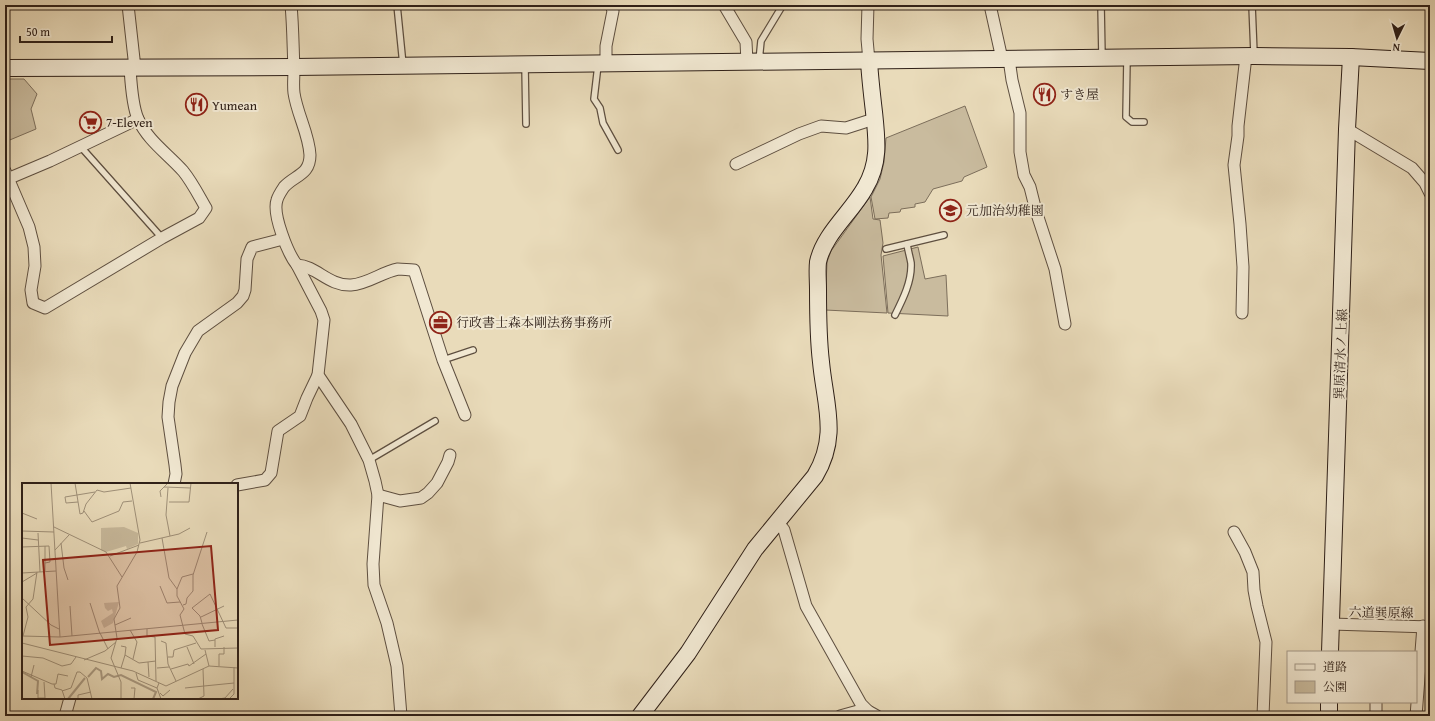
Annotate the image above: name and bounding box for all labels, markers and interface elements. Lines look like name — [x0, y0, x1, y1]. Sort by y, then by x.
scale bar — [20, 18, 112, 44]
north arrow — [1377, 18, 1417, 58]
text: 50 m — [26, 23, 50, 40]
text: N — [1391, 40, 1400, 56]
restaurant icon: すき屋 — [1031, 81, 1057, 107]
place label: すき屋 — [1060, 85, 1099, 104]
restaurant icon: Yumean — [183, 92, 209, 118]
place label: Yumean — [212, 96, 258, 115]
supermarket icon: 7-Eleven — [78, 109, 104, 135]
place label: 7-Eleven — [106, 113, 153, 132]
school or university icon: 元加治幼稚園 — [938, 197, 964, 223]
place label: 元加治幼稚園 — [966, 201, 1044, 220]
street label: 巽原清水ノ上線 — [1329, 308, 1352, 400]
office icon: 行政書士森本剛法務事務所 — [428, 309, 454, 335]
place label: 行政書士森本剛法務事務所 — [456, 313, 612, 332]
inset map — [22, 483, 238, 699]
street label: 六道巽原線 — [1348, 602, 1414, 623]
legend — [1287, 651, 1417, 703]
text: 道路 — [1323, 658, 1347, 675]
text: 公園 — [1323, 678, 1347, 695]

